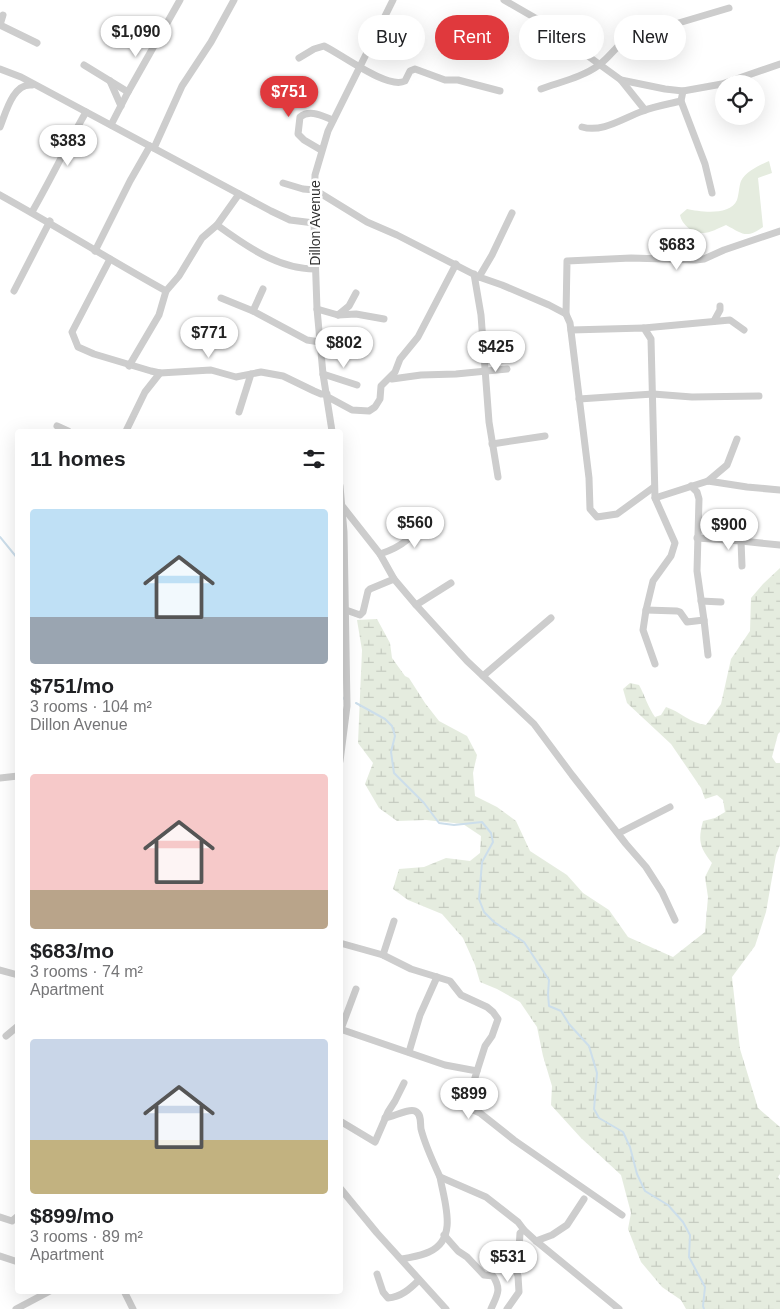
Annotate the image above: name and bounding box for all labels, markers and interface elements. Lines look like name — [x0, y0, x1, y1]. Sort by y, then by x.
pin: $1,090 — [95, 15, 177, 58]
chip: Buy — [358, 15, 425, 60]
chip: Rent — [435, 15, 509, 60]
chip: Filters — [519, 15, 604, 60]
chip: New — [614, 15, 686, 60]
text: $1,090 — [112, 23, 160, 40]
map controls — [715, 75, 765, 125]
button: locate — [715, 75, 765, 125]
pin: $751 — [259, 76, 319, 118]
text: $751 — [271, 83, 307, 100]
pin: $383 — [38, 124, 98, 167]
text: $383 — [50, 132, 86, 149]
street label: Dillon Avenue — [307, 180, 323, 266]
pin: $683 — [647, 228, 707, 271]
text: $683 — [659, 236, 695, 253]
pin: $771 — [179, 316, 239, 359]
text: $771 — [191, 324, 227, 341]
pin: $802 — [314, 326, 374, 369]
pin: $425 — [466, 330, 526, 373]
text: $802 — [326, 334, 362, 351]
text: $425 — [478, 338, 514, 355]
icon: filters — [300, 445, 328, 473]
text: 11 homes — [30, 447, 126, 470]
pin: $560 — [385, 506, 445, 549]
pin: $900 — [699, 508, 759, 551]
text: $560 — [397, 514, 433, 531]
text: $900 — [711, 516, 747, 533]
icon: home — [134, 542, 224, 632]
text: $751/mo — [30, 674, 114, 697]
text: 3 rooms · 104 m² — [30, 698, 152, 715]
text: Dillon Avenue — [30, 716, 128, 733]
icon: home — [134, 807, 224, 897]
text: $683/mo — [30, 939, 114, 962]
text: 3 rooms · 74 m² — [30, 963, 143, 980]
text: Apartment — [30, 981, 104, 998]
icon: home — [134, 1072, 224, 1162]
pin: $899 — [439, 1078, 499, 1120]
text: $899 — [451, 1085, 487, 1102]
text: $899/mo — [30, 1204, 114, 1227]
text: 3 rooms · 89 m² — [30, 1228, 143, 1245]
pin: $531 — [478, 1240, 538, 1283]
text: Apartment — [30, 1246, 104, 1263]
text: $531 — [490, 1248, 526, 1265]

